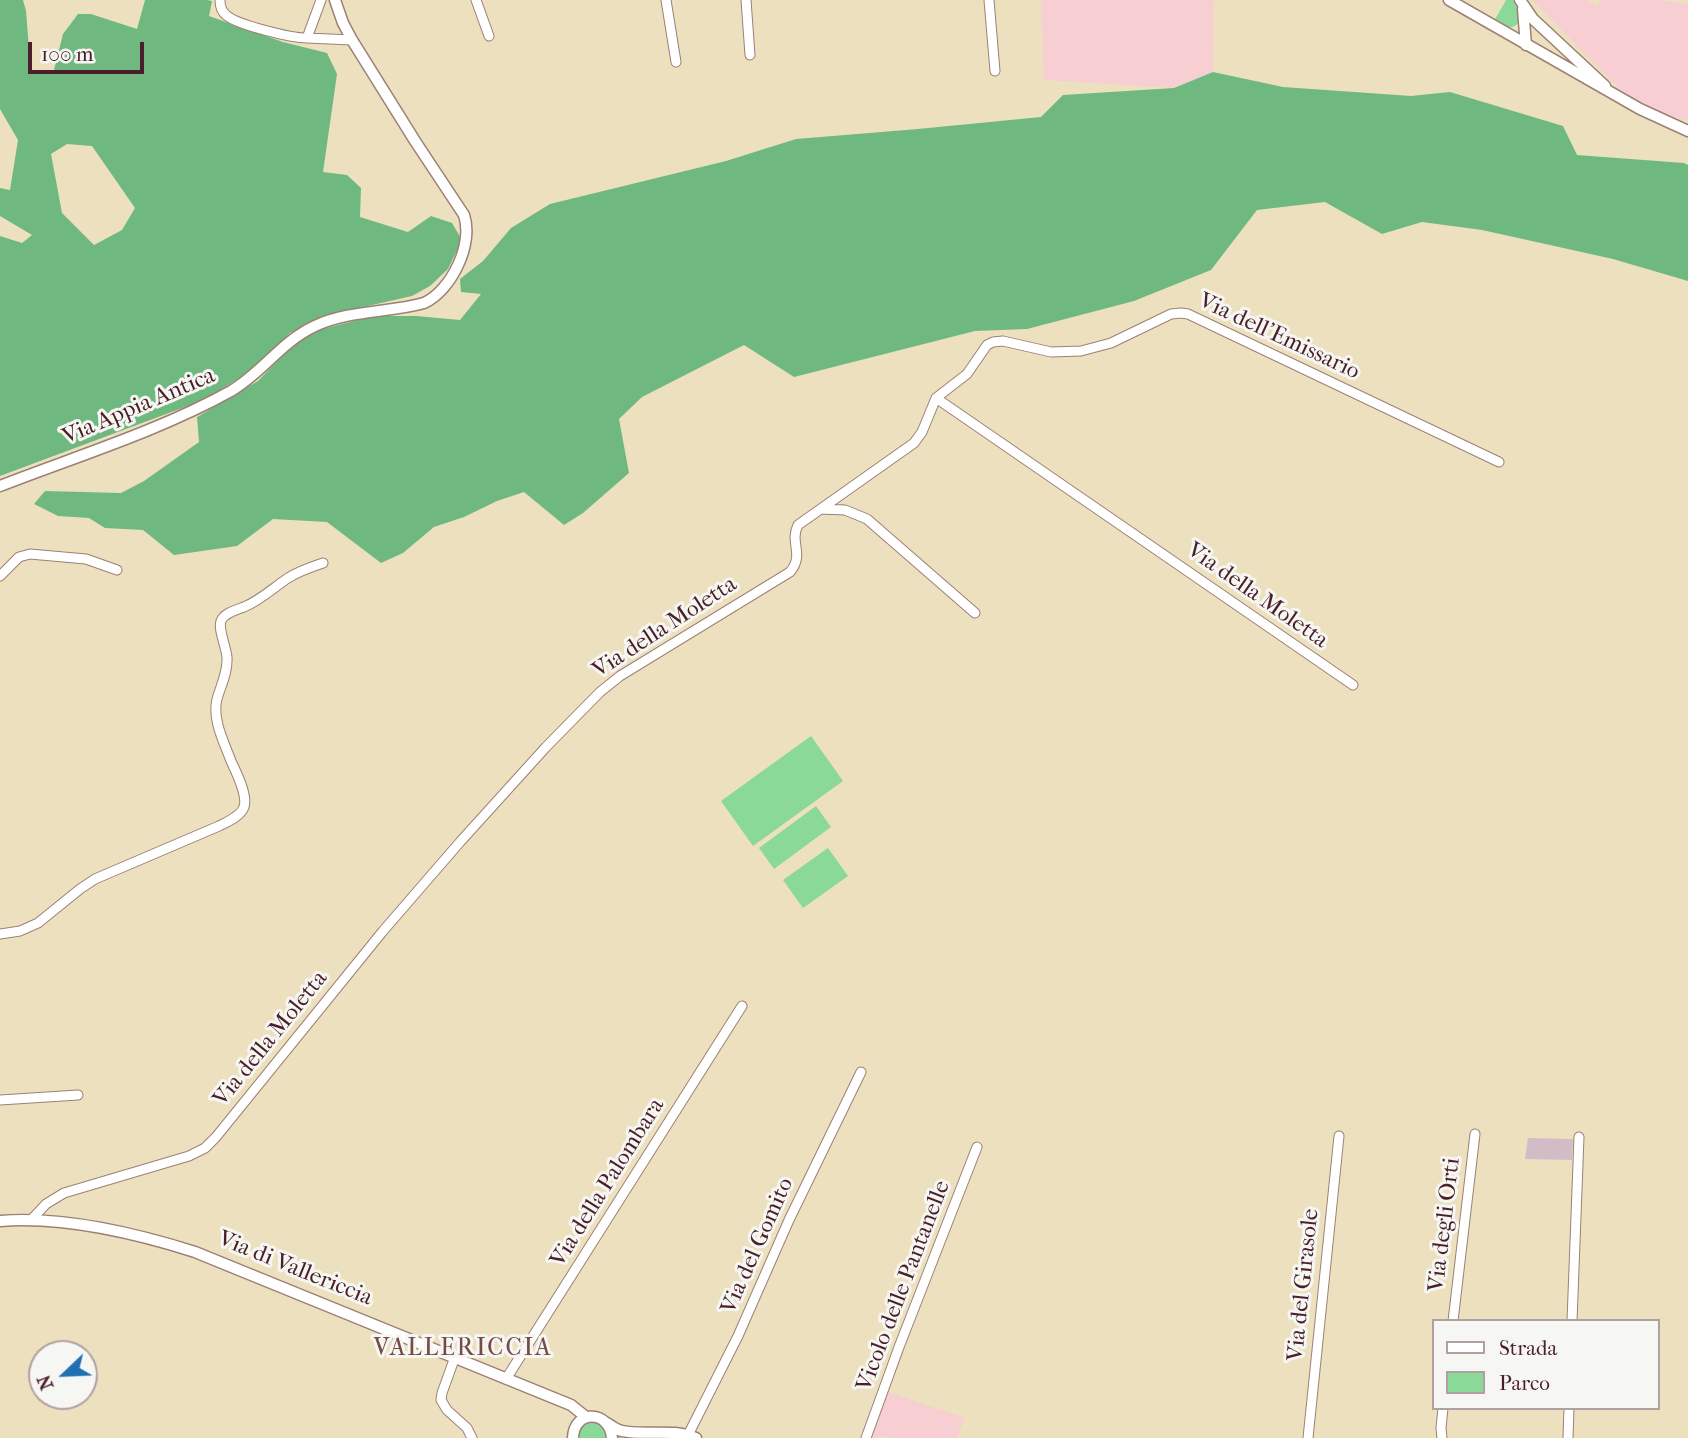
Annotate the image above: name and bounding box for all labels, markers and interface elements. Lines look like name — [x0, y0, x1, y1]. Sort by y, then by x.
scale bar — [32, 28, 147, 72]
text: 100 m — [41, 42, 94, 66]
street label: Via dell'Emissario — [1194, 288, 1364, 386]
street label: Via Appia Antica — [59, 362, 219, 452]
street label: Via della Moletta — [1181, 537, 1333, 655]
street label: Via della Moletta — [588, 571, 742, 685]
street label: Via della Moletta — [208, 966, 334, 1112]
street label: Via della Palombara — [545, 1094, 671, 1272]
street label: Via degli Orti — [1423, 1156, 1467, 1294]
street label: Via del Gomito — [716, 1174, 800, 1318]
street label: Vicolo delle Pantanelle — [851, 1177, 957, 1395]
street label: Via del Girasole — [1282, 1207, 1326, 1363]
street label: Via di Vallericcia — [214, 1226, 376, 1312]
legend — [1432, 1319, 1660, 1410]
district label: VALLERICCIA — [375, 1335, 551, 1363]
text: Strada — [1499, 1336, 1557, 1360]
north arrow — [28, 1340, 98, 1410]
text: N — [33, 1371, 58, 1393]
text: Parco — [1499, 1371, 1550, 1395]

